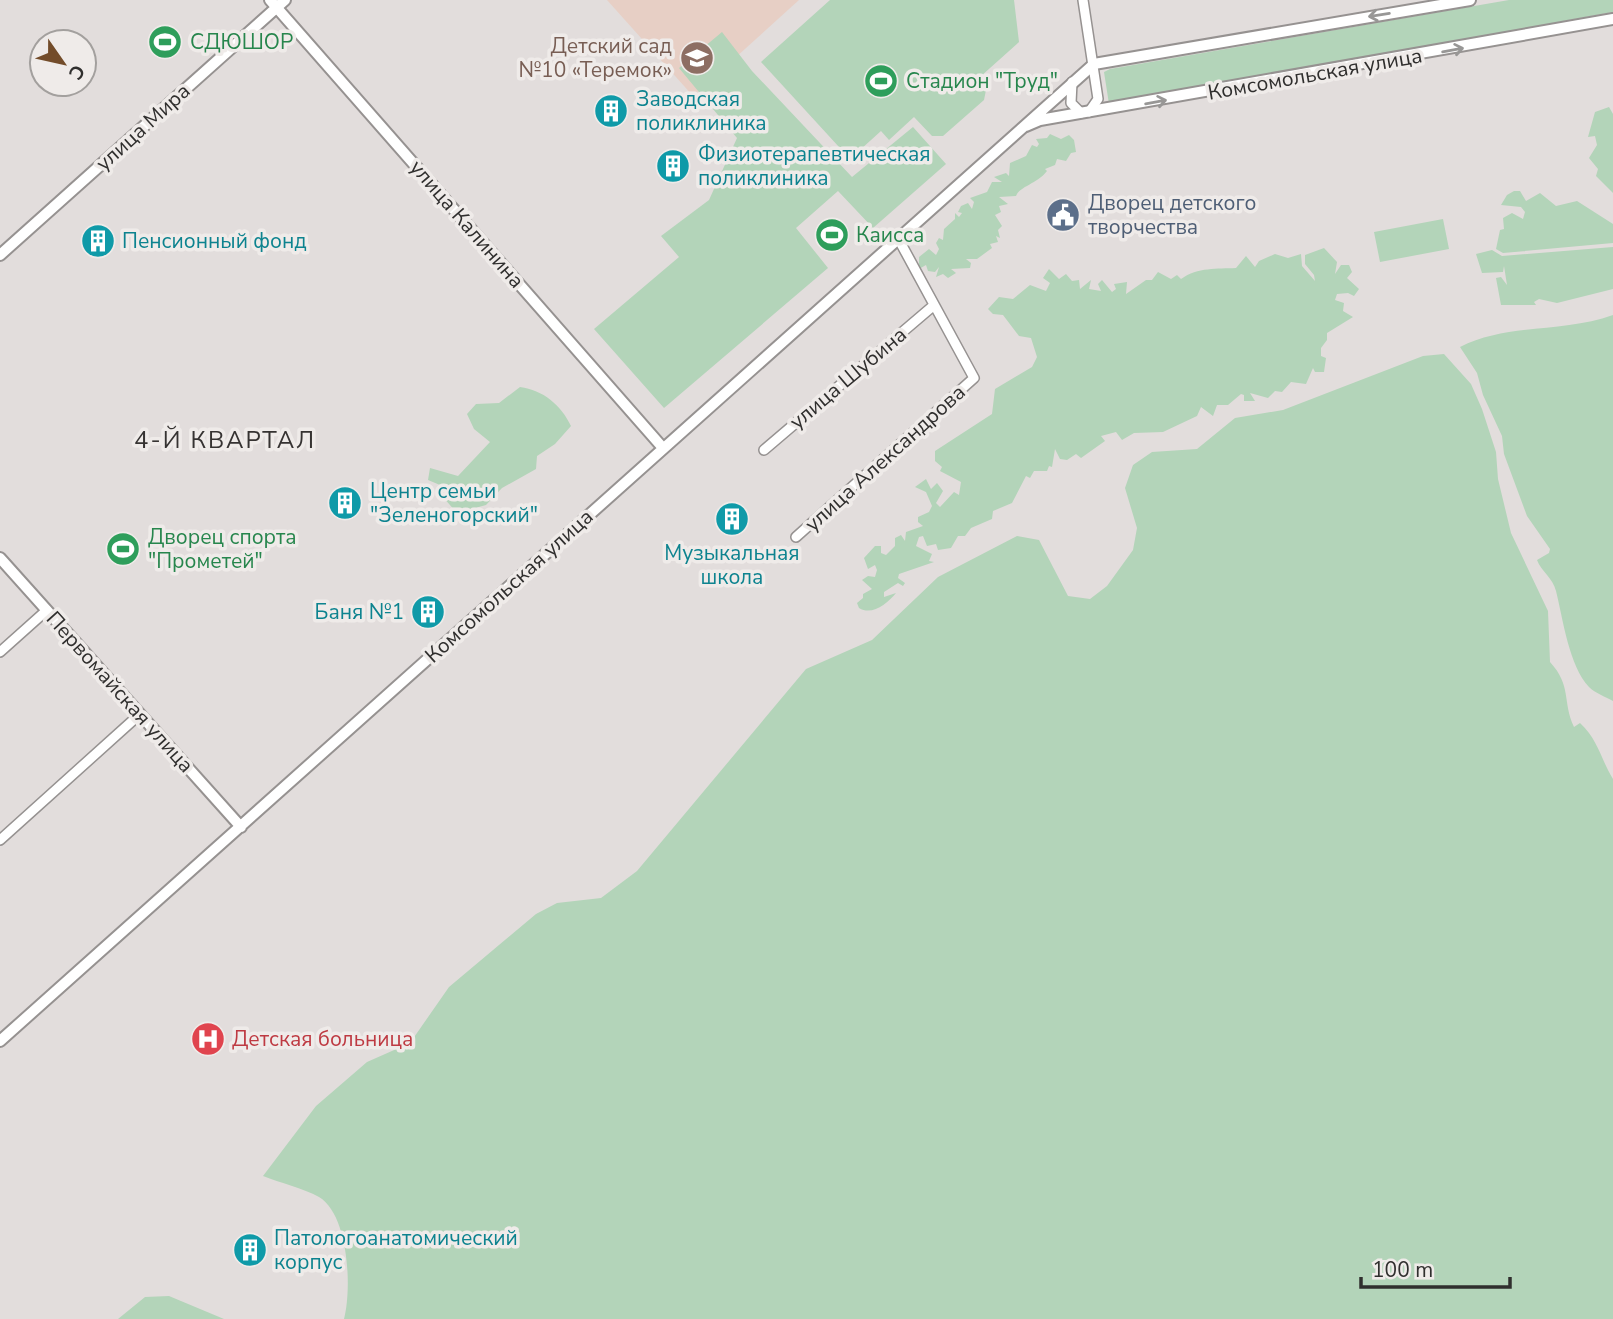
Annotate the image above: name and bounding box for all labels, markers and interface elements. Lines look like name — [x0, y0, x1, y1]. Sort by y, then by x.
one-way arrow — [1368, 9, 1391, 22]
sports icon: СДЮШОР — [146, 23, 184, 61]
north arrow — [28, 28, 98, 98]
place label: СДЮШОР — [190, 28, 293, 56]
place label: Детский сад №10 «Теремок» — [518, 32, 672, 84]
school or university icon: Детский сад №10 «Теремок» — [678, 39, 716, 77]
street label: Комсомольская улица — [1206, 41, 1424, 107]
one-way arrow — [1441, 42, 1464, 56]
text: С — [62, 59, 91, 85]
sports icon: Стадион "Труд" — [862, 62, 900, 100]
place label: Стадион "Труд" — [906, 67, 1058, 95]
street label: улица Мира — [90, 77, 196, 177]
place label: Заводская поликлиника — [636, 85, 767, 137]
building icon: Заводская поликлиника — [592, 92, 630, 130]
one-way arrow — [1144, 95, 1167, 108]
place label: Физиотерапевтическая поликлиника — [698, 140, 931, 192]
building icon: Физиотерапевтическая поликлиника — [654, 147, 692, 185]
street label: улица Калинина — [404, 154, 530, 294]
place label: Дворец детского творчества — [1088, 189, 1257, 241]
public building icon: Дворец детского творчества — [1044, 196, 1082, 234]
sports icon: Каисса — [813, 216, 851, 254]
place label: Каисса — [856, 221, 924, 249]
building icon: Пенсионный фонд — [79, 222, 117, 260]
place label: Пенсионный фонд — [122, 227, 307, 255]
street label: улица Шубина — [784, 321, 912, 435]
street label: улица Александрова — [799, 378, 971, 538]
district label: 4-Й КВАРТАЛ — [134, 424, 316, 456]
place label: Центр семьи "Зеленогорский" — [370, 477, 538, 529]
building icon: Центр семьи "Зеленогорский" — [326, 484, 364, 522]
building icon: Музыкальная школа — [713, 500, 751, 538]
street label: Комсомольская улица — [419, 503, 599, 669]
place label: Дворец спорта "Прометей" — [148, 523, 297, 575]
sports icon: Дворец спорта "Прометей" — [104, 530, 142, 568]
place label: Музыкальная школа — [664, 539, 800, 591]
building icon: Баня №1 — [409, 593, 447, 631]
place label: Баня №1 — [315, 598, 404, 626]
street label: Первомайская улица — [40, 605, 200, 779]
hospital icon: Детская больница — [189, 1020, 227, 1058]
place label: Детская больница — [232, 1025, 413, 1053]
place label: Патологоанатомический корпус — [274, 1224, 518, 1276]
building icon: Патологоанатомический корпус — [231, 1231, 269, 1269]
scale bar — [1361, 1246, 1510, 1290]
text: 100 m — [1372, 1256, 1433, 1284]

